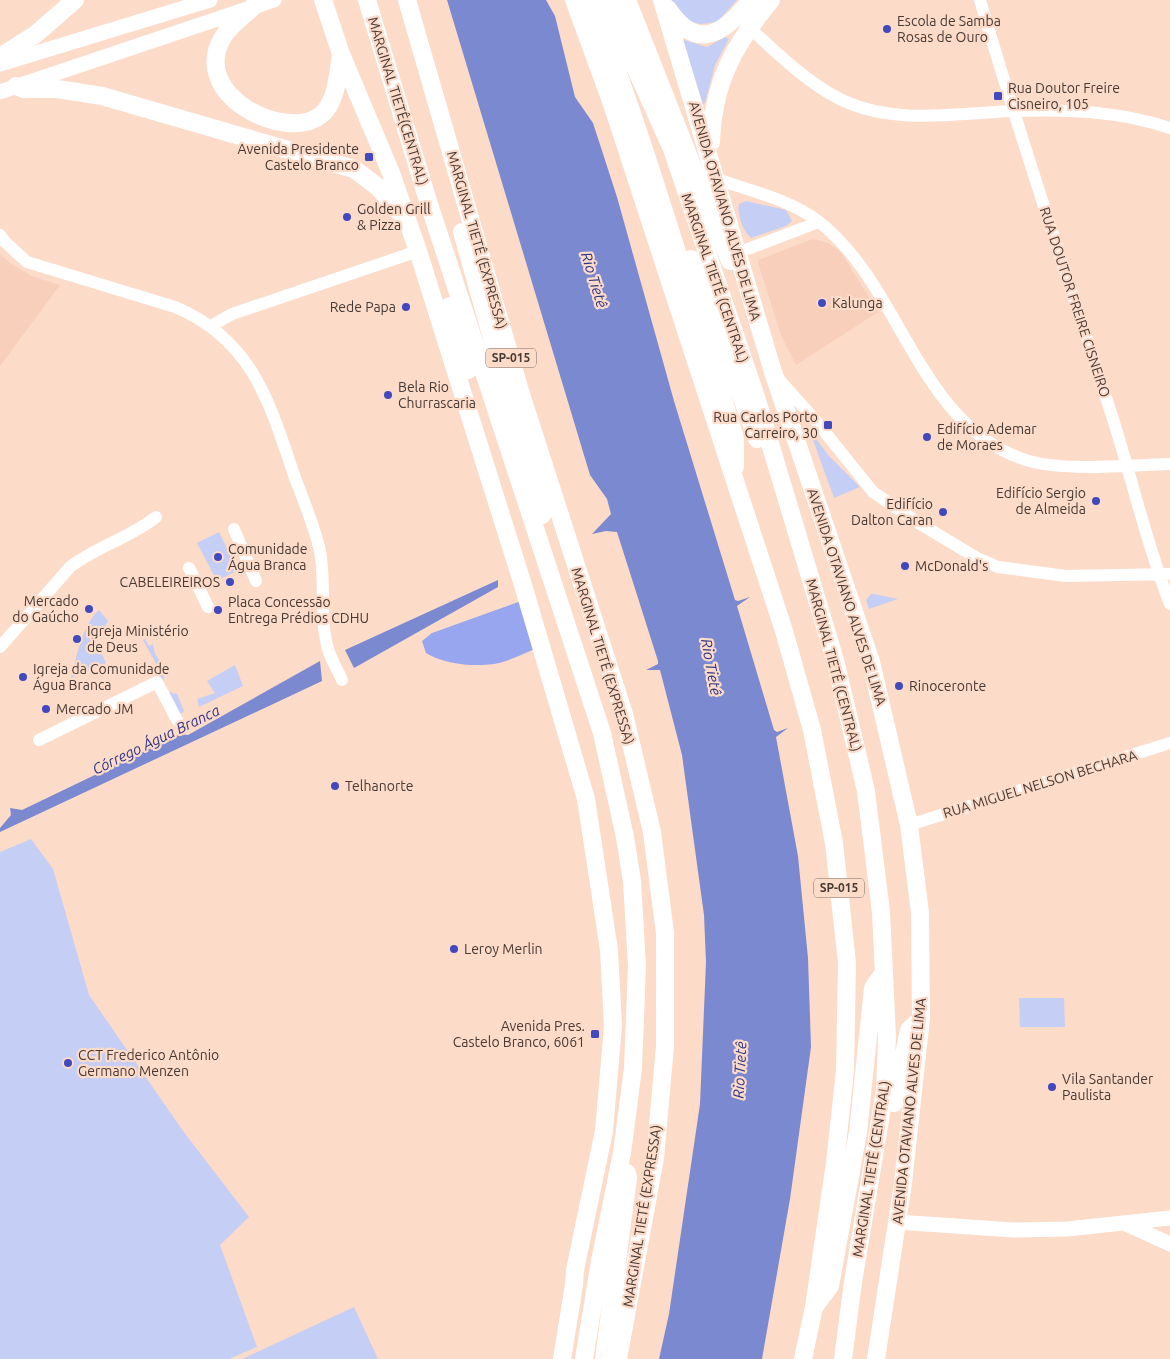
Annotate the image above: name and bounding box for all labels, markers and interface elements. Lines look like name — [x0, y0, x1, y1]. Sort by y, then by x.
place label: Escola de Samba Rosas de Ouro — [897, 13, 1001, 45]
street label: MARGINAL TIETÊ(CENTRAL) — [365, 15, 432, 187]
marker: Escola de Samba Rosas de Ouro — [881, 23, 893, 35]
place label: Rua Doutor Freire Cisneiro, 105 — [1008, 80, 1120, 112]
marker: Rua Doutor Freire Cisneiro, 105 — [992, 90, 1004, 102]
street label: AVENIDA OTAVIANO ALVES DE LIMA — [686, 99, 764, 323]
place label: Avenida Presidente Castelo Branco — [238, 141, 359, 173]
street label: MARGINAL TIETÊ (EXPRESSA) — [444, 149, 511, 331]
marker: Avenida Presidente Castelo Branco — [363, 151, 375, 163]
street label: MARGINAL TIETÊ (CENTRAL) — [678, 191, 753, 365]
place label: Golden Grill & Pizza — [357, 201, 431, 233]
street label: RUA DOUTOR FREIRE CISNEIRO — [1037, 205, 1113, 399]
marker: Golden Grill & Pizza — [341, 211, 353, 223]
water label: Rio Tietê — [578, 250, 611, 310]
place label: Kalunga — [832, 295, 883, 311]
marker: Kalunga — [816, 297, 828, 309]
place label: Rede Papa — [330, 299, 396, 315]
marker: Rede Papa — [400, 301, 412, 313]
road number: SP-015 — [486, 348, 536, 368]
place label: Bela Rio Churrascaria — [398, 379, 476, 411]
marker: Bela Rio Churrascaria — [382, 389, 394, 401]
place label: Rua Carlos Porto Carreiro, 30 — [713, 409, 818, 441]
marker: Rua Carlos Porto Carreiro, 30 — [822, 419, 834, 431]
place label: Edifício Ademar de Moraes — [937, 421, 1037, 453]
marker: Edifício Ademar de Moraes — [921, 431, 933, 443]
place label: Edifício Sergio de Almeida — [996, 485, 1086, 517]
street label: AVENIDA OTAVIANO ALVES DE LIMA — [804, 486, 890, 708]
marker: Edifício Sergio de Almeida — [1090, 495, 1102, 507]
place label: Edifício Dalton Caran — [851, 496, 933, 528]
marker: Edifício Dalton Caran — [937, 506, 949, 518]
place label: Comunidade Água Branca — [228, 541, 308, 573]
marker: Comunidade Água Branca — [212, 551, 224, 563]
place label: McDonald's — [915, 558, 988, 574]
marker: McDonald's — [899, 560, 911, 572]
street label: MARGINAL TIETÊ (EXPRESSA) — [568, 565, 639, 746]
place label: CABELEIREIROS — [120, 574, 220, 590]
marker: CABELEIREIROS — [224, 576, 236, 588]
street label: MARGINAL TIETÊ (CENTRAL) — [803, 577, 866, 753]
place label: Mercado do Gaúcho — [12, 593, 79, 625]
place label: Placa Concessão Entrega Prédios CDHU — [228, 594, 369, 626]
marker: Mercado do Gaúcho — [83, 603, 95, 615]
marker: Placa Concessão Entrega Prédios CDHU — [212, 604, 224, 616]
place label: Igreja Ministério de Deus — [87, 623, 189, 655]
marker: Igreja Ministério de Deus — [71, 633, 83, 645]
water label: Rio Tietê — [698, 637, 725, 697]
place label: Igreja da Comunidade Água Branca — [33, 661, 170, 693]
marker: Igreja da Comunidade Água Branca — [17, 671, 29, 683]
place label: Rinoceronte — [909, 678, 986, 694]
marker: Rinoceronte — [893, 680, 905, 692]
place label: Mercado JM — [56, 701, 134, 717]
water label: Córrego Água Branca — [89, 701, 222, 778]
marker: Mercado JM — [40, 703, 52, 715]
street label: RUA MIGUEL NELSON BECHARA — [941, 747, 1139, 821]
place label: Telhanorte — [345, 778, 413, 794]
marker: Telhanorte — [329, 780, 341, 792]
road number: SP-015 — [814, 878, 864, 898]
place label: Leroy Merlin — [464, 941, 543, 957]
marker: Leroy Merlin — [448, 943, 460, 955]
street label: AVENIDA OTAVIANO ALVES DE LIMA — [889, 997, 929, 1225]
place label: Avenida Pres. Castelo Branco, 6061 — [453, 1018, 585, 1050]
marker: Avenida Pres. Castelo Branco, 6061 — [589, 1028, 601, 1040]
water label: Rio Tietê — [730, 1041, 750, 1099]
place label: CCT Frederico Antônio Germano Menzen — [78, 1047, 219, 1079]
marker: CCT Frederico Antônio Germano Menzen — [62, 1057, 74, 1069]
place label: Vila Santander Paulista — [1062, 1071, 1154, 1103]
street label: MARGINAL TIETÊ (CENTRAL) — [848, 1080, 893, 1258]
marker: Vila Santander Paulista — [1046, 1081, 1058, 1093]
street label: MARGINAL TIETÊ (EXPRESSA) — [619, 1124, 664, 1308]

